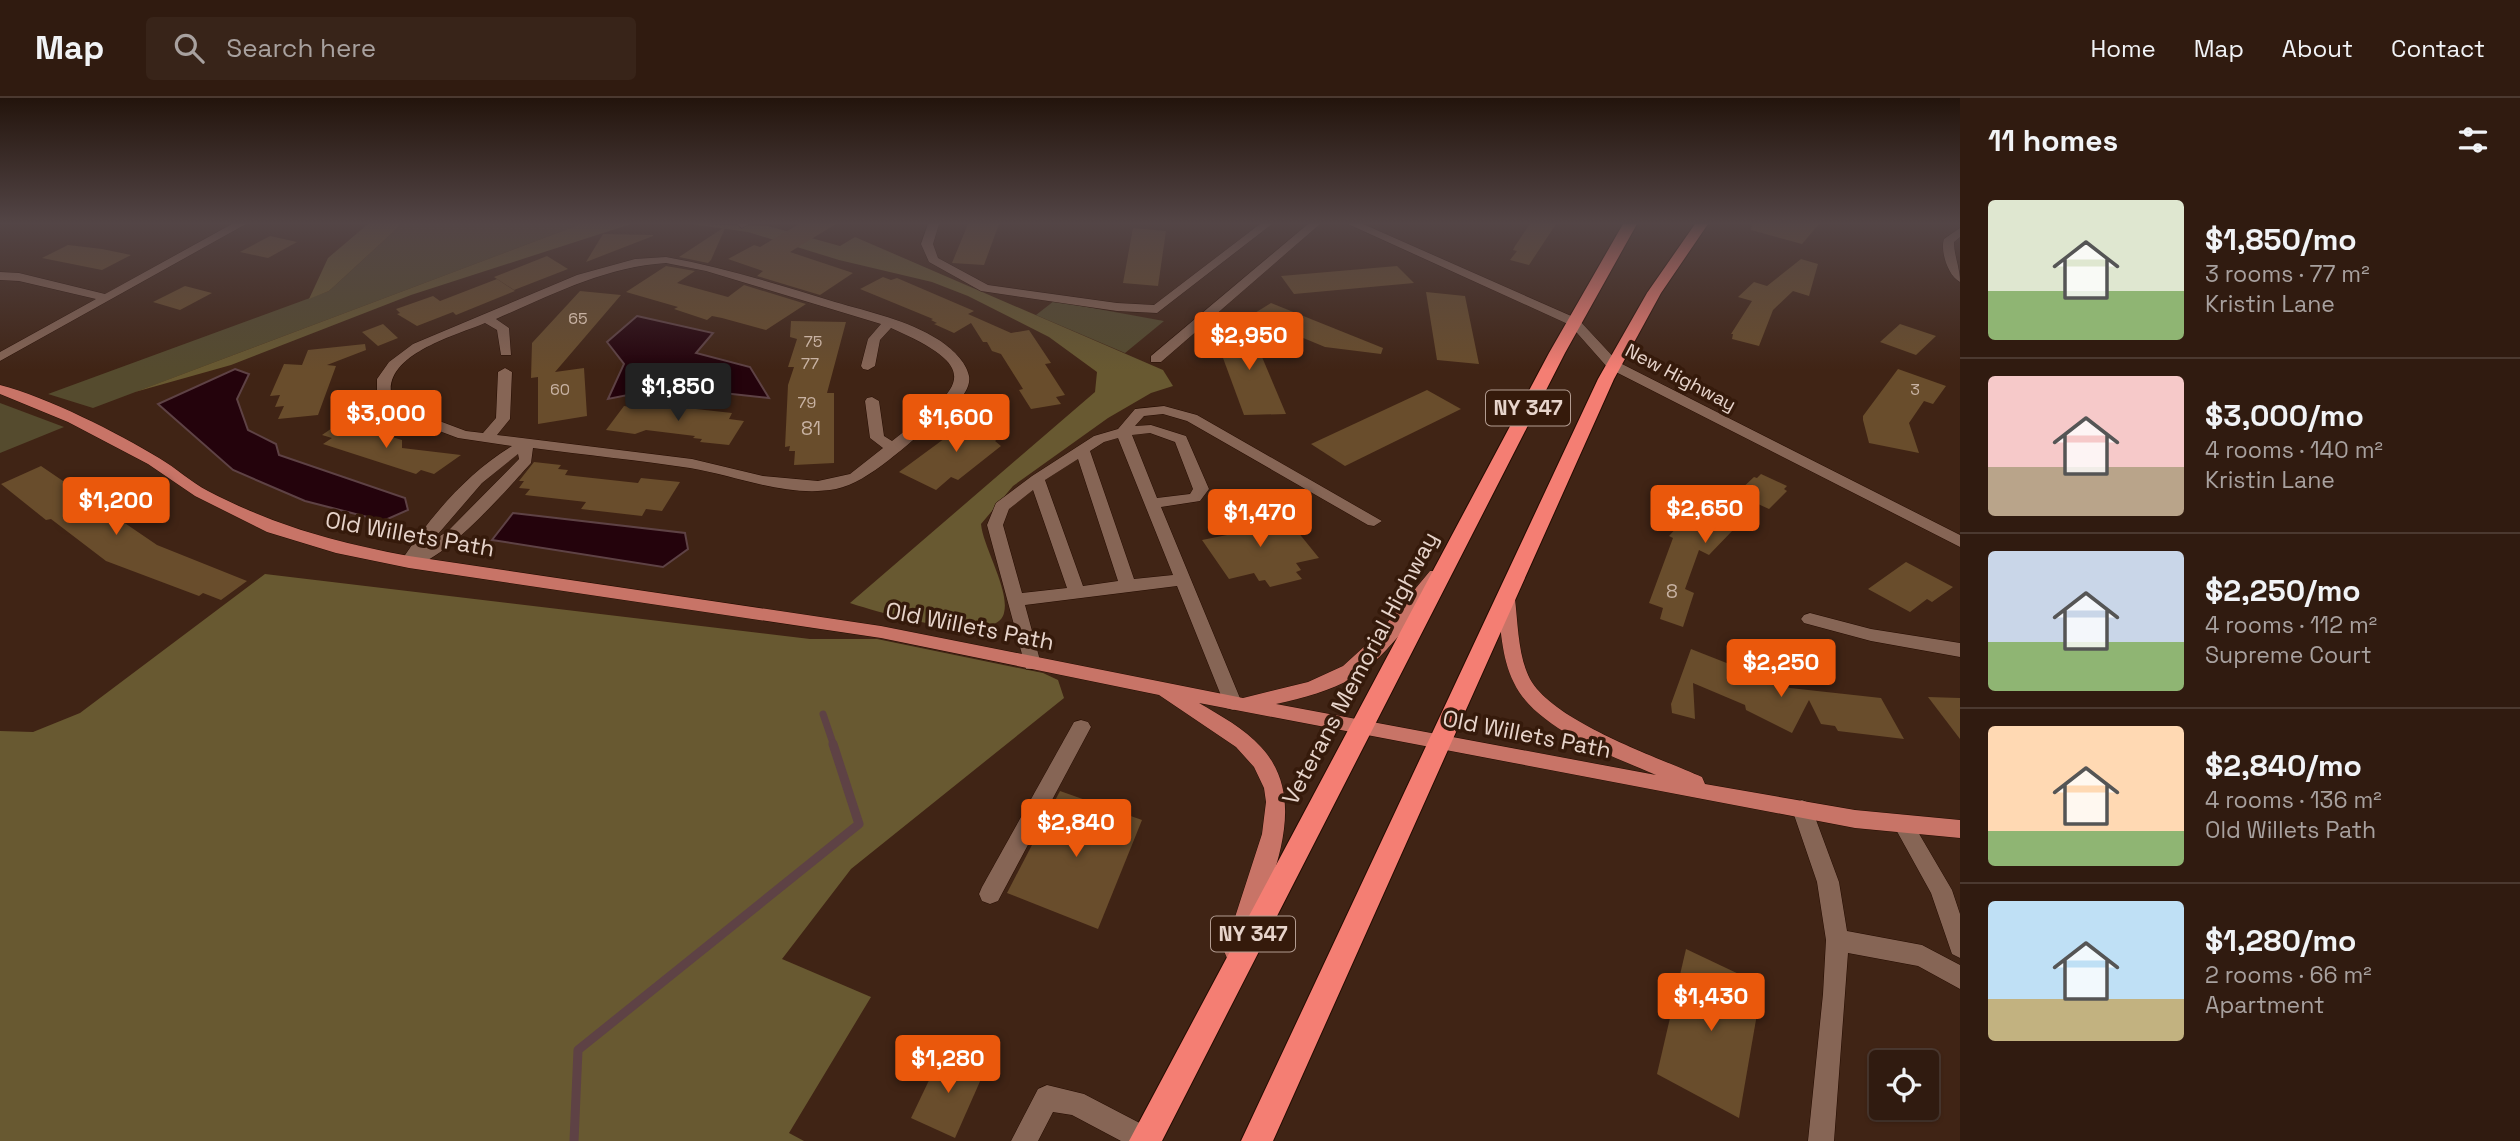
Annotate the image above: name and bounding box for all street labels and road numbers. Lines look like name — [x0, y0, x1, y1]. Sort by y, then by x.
street label: New Highway — [1621, 338, 1741, 417]
road number: NY 347 — [1486, 390, 1570, 426]
street label: Old Willets Path — [323, 504, 497, 564]
street label: Veterans Memorial Highway — [1275, 526, 1445, 810]
street label: Old Willets Path — [883, 595, 1057, 657]
street label: Old Willets Path — [1440, 703, 1614, 765]
road number: NY 347 — [1211, 916, 1295, 952]

